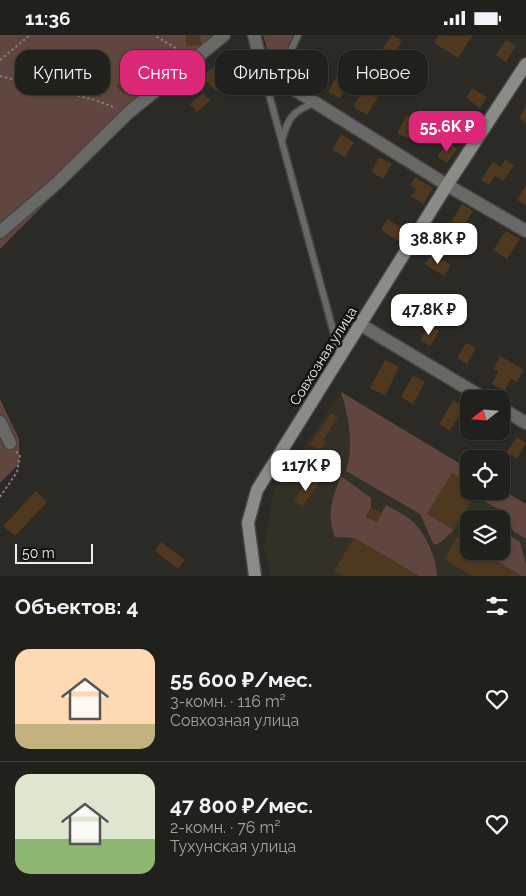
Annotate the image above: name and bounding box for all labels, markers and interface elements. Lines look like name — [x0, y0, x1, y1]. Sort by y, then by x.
text: 11:36 — [25, 7, 71, 29]
chip: Купить — [15, 50, 110, 95]
chip: Снять — [120, 50, 205, 95]
chip: Фильтры — [215, 50, 328, 95]
chip: Новое — [338, 50, 428, 95]
pin: 55.6K ₽ — [401, 111, 493, 153]
text: 55.6K ₽ — [420, 117, 474, 136]
pin: 38.8K ₽ — [392, 223, 484, 265]
text: 38.8K ₽ — [410, 229, 466, 248]
pin: 47.8K ₽ — [383, 293, 475, 336]
text: 47.8K ₽ — [402, 300, 456, 319]
street label: Совхозная улица — [286, 304, 360, 408]
north arrow — [460, 390, 510, 440]
map controls — [460, 390, 510, 560]
pin: 117K ₽ — [265, 449, 347, 492]
button: locate — [460, 450, 510, 500]
text: 117K ₽ — [282, 456, 330, 475]
button: layers — [460, 510, 510, 560]
scale bar — [15, 541, 92, 564]
text: 50 m — [22, 545, 55, 561]
icon: filters — [483, 592, 511, 620]
text: Объектов: 4 — [15, 594, 138, 619]
text: 55 600 ₽/мес. — [170, 667, 313, 692]
icon: home — [55, 669, 115, 729]
icon: heart — [483, 685, 511, 713]
text: 3-комн. · 116 m² — [170, 692, 286, 711]
text: Совхозная улица — [170, 711, 299, 730]
text: 47 800 ₽/мес. — [170, 793, 313, 818]
icon: home — [55, 794, 115, 854]
icon: heart — [483, 810, 511, 838]
text: 2-комн. · 76 m² — [170, 818, 280, 837]
text: Тухунская улица — [170, 837, 296, 856]

